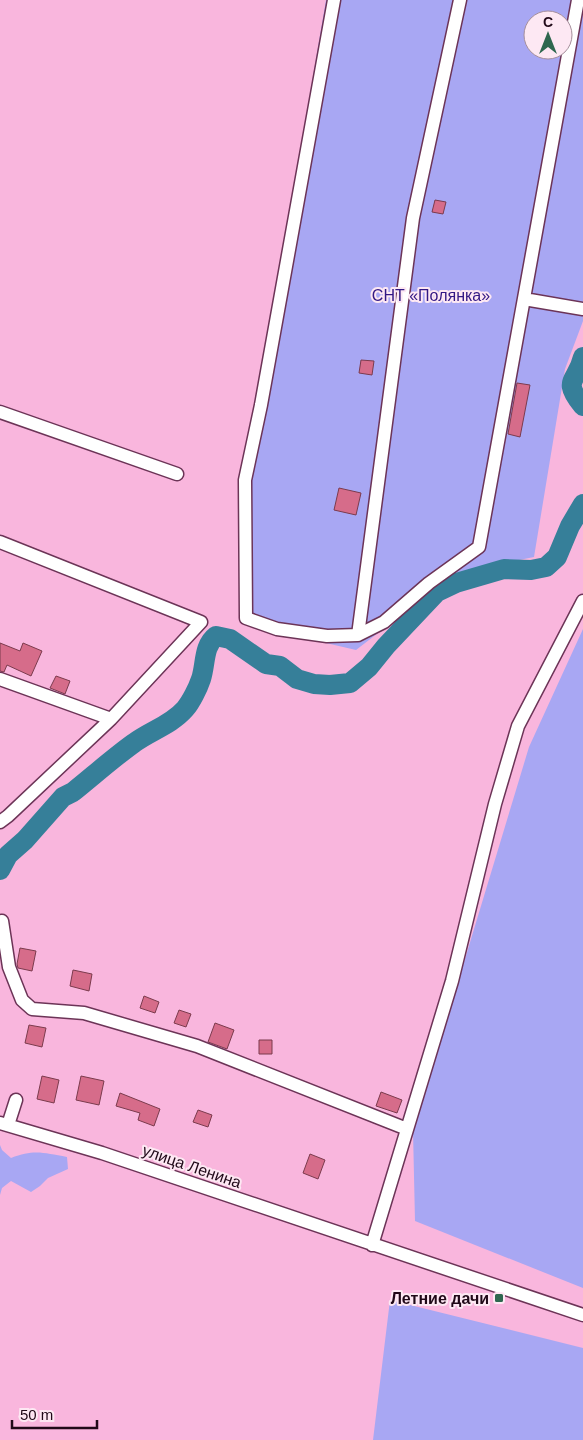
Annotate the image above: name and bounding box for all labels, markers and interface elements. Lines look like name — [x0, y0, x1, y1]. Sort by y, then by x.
north arrow — [523, 10, 573, 60]
text: С — [543, 14, 553, 30]
park label: СНТ «Полянка» — [372, 287, 490, 304]
street label: улица Ленина — [140, 1142, 244, 1191]
place label: Летние дачи — [391, 1290, 489, 1307]
marker: Летние дачи — [493, 1292, 505, 1304]
scale bar — [12, 1398, 98, 1430]
text: 50 m — [20, 1406, 53, 1423]

